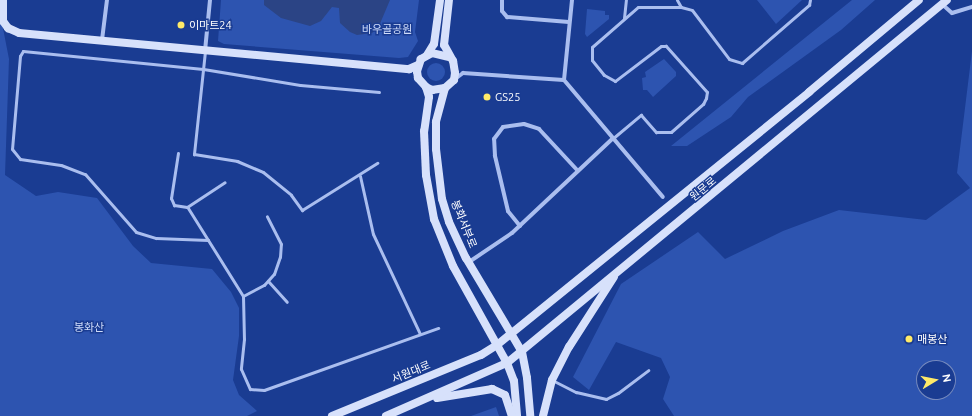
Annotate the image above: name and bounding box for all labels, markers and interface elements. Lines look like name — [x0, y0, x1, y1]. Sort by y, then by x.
place label: 이마트24 — [189, 18, 232, 32]
marker: 이마트24 — [176, 20, 186, 30]
park label: 바우골공원 — [362, 22, 412, 36]
place label: GS25 — [495, 90, 520, 104]
marker: GS25 — [482, 92, 492, 102]
street label: 원문로 — [687, 174, 719, 204]
street label: 봉화서부로 — [448, 198, 480, 250]
park label: 봉화산 — [74, 320, 104, 334]
place label: 매봉산 — [917, 332, 947, 346]
marker: 매봉산 — [904, 334, 914, 344]
street label: 서원대로 — [390, 358, 432, 386]
north arrow — [916, 360, 956, 400]
text: N — [940, 373, 953, 383]

